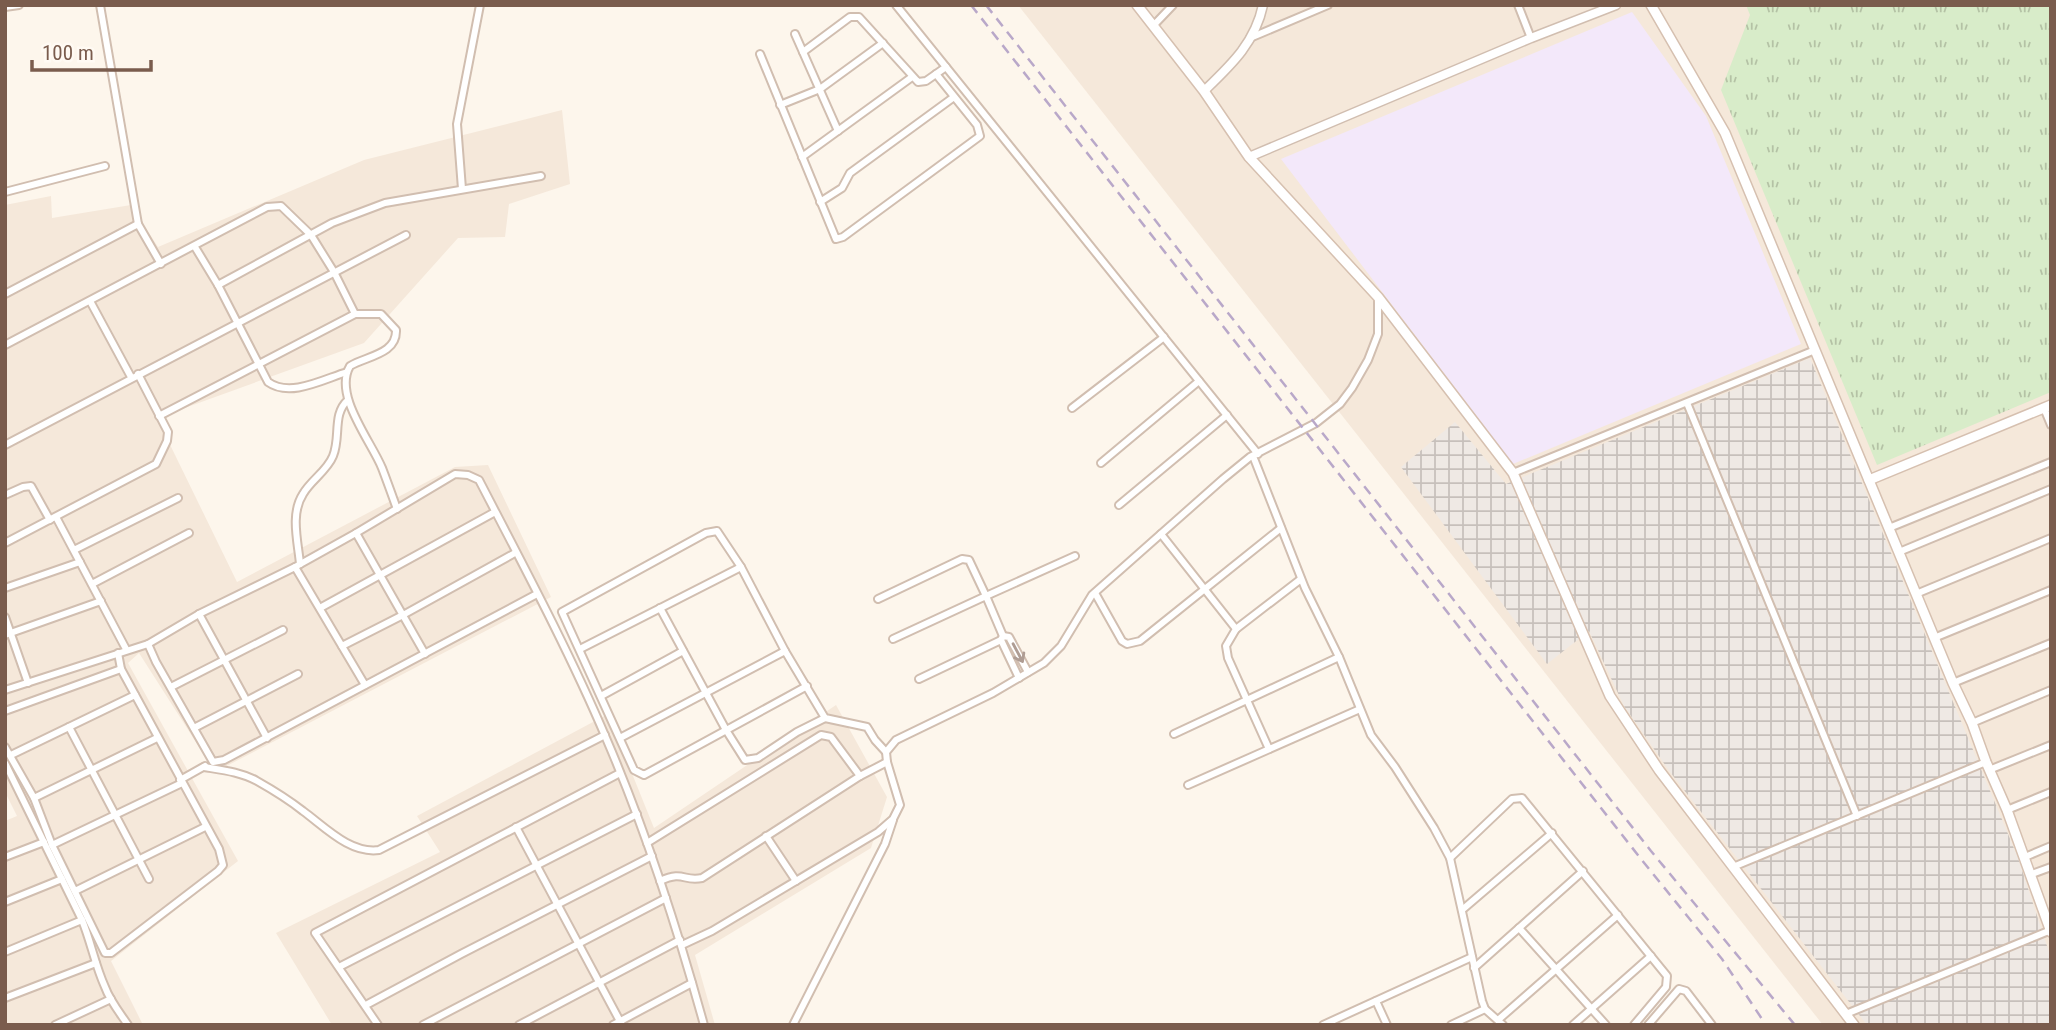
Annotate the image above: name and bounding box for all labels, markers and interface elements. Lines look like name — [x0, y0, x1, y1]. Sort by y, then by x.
scale bar — [32, 28, 150, 72]
text: 100 m — [42, 41, 94, 65]
one-way arrow — [1011, 643, 1025, 663]

